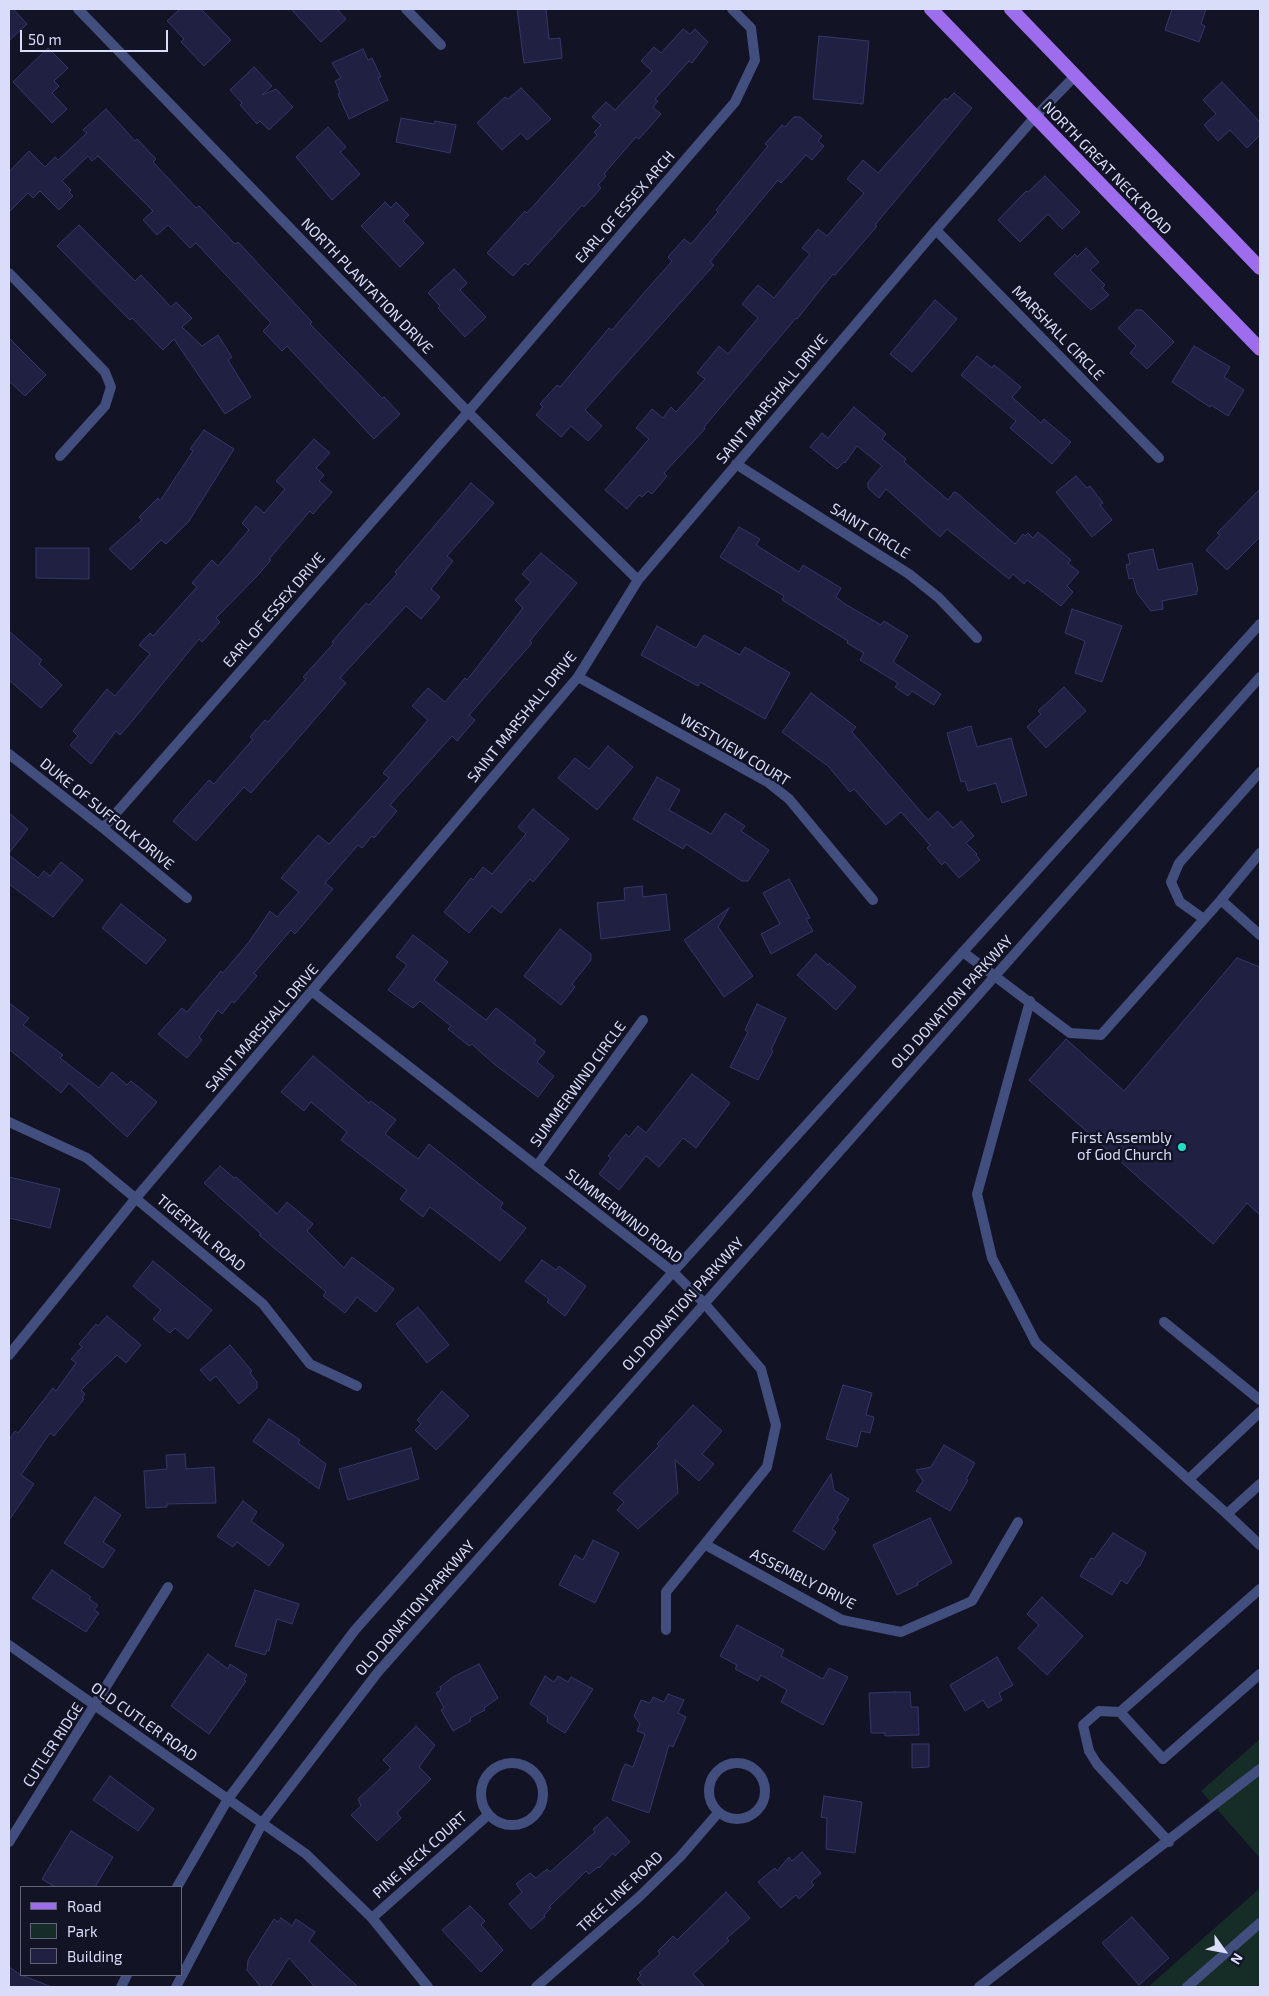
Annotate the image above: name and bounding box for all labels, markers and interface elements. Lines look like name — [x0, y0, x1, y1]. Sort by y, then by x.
scale bar — [22, 20, 170, 52]
text: 50 m — [28, 30, 62, 48]
street label: NORTH GREAT NECK ROAD — [1039, 98, 1175, 238]
street label: EARL OF ESSEX ARCH — [571, 147, 679, 267]
street label: NORTH PLANTATION DRIVE — [297, 214, 437, 358]
street label: MARSHALL CIRCLE — [1008, 282, 1108, 384]
street label: SAINT MARSHALL DRIVE — [713, 331, 831, 467]
street label: SAINT CIRCLE — [827, 499, 913, 563]
street label: EARL OF ESSEX DRIVE — [219, 549, 329, 671]
street label: SAINT MARSHALL DRIVE — [464, 648, 580, 786]
street label: WESTVIEW COURT — [677, 710, 793, 790]
street label: DUKE OF SUFFOLK DRIVE — [36, 754, 178, 874]
street label: OLD DONATION PARKWAY — [887, 932, 1017, 1072]
street label: SAINT MARSHALL DRIVE — [202, 960, 322, 1096]
street label: SUMMERWIND CIRCLE — [526, 1018, 630, 1150]
place label: First Assembly of God Church — [1071, 1129, 1172, 1164]
marker: First Assembly of God Church — [1176, 1141, 1188, 1153]
street label: SUMMERWIND ROAD — [562, 1165, 686, 1267]
street label: TIGERTAIL ROAD — [153, 1191, 249, 1275]
street label: OLD DONATION PARKWAY — [618, 1234, 748, 1374]
street label: OLD DONATION PARKWAY — [351, 1537, 479, 1679]
street label: ASSEMBLY DRIVE — [747, 1545, 859, 1613]
street label: OLD CUTLER ROAD — [87, 1679, 201, 1765]
street label: CUTLER RIDGE — [19, 1699, 87, 1791]
street label: PINE NECK COURT — [369, 1808, 471, 1902]
street label: TREE LINE ROAD — [573, 1848, 667, 1936]
legend — [20, 1886, 182, 1976]
text: Road — [67, 1897, 102, 1915]
text: Park — [67, 1922, 98, 1940]
north arrow — [1199, 1926, 1249, 1976]
text: Building — [67, 1947, 122, 1965]
text: N — [1227, 1950, 1247, 1968]

